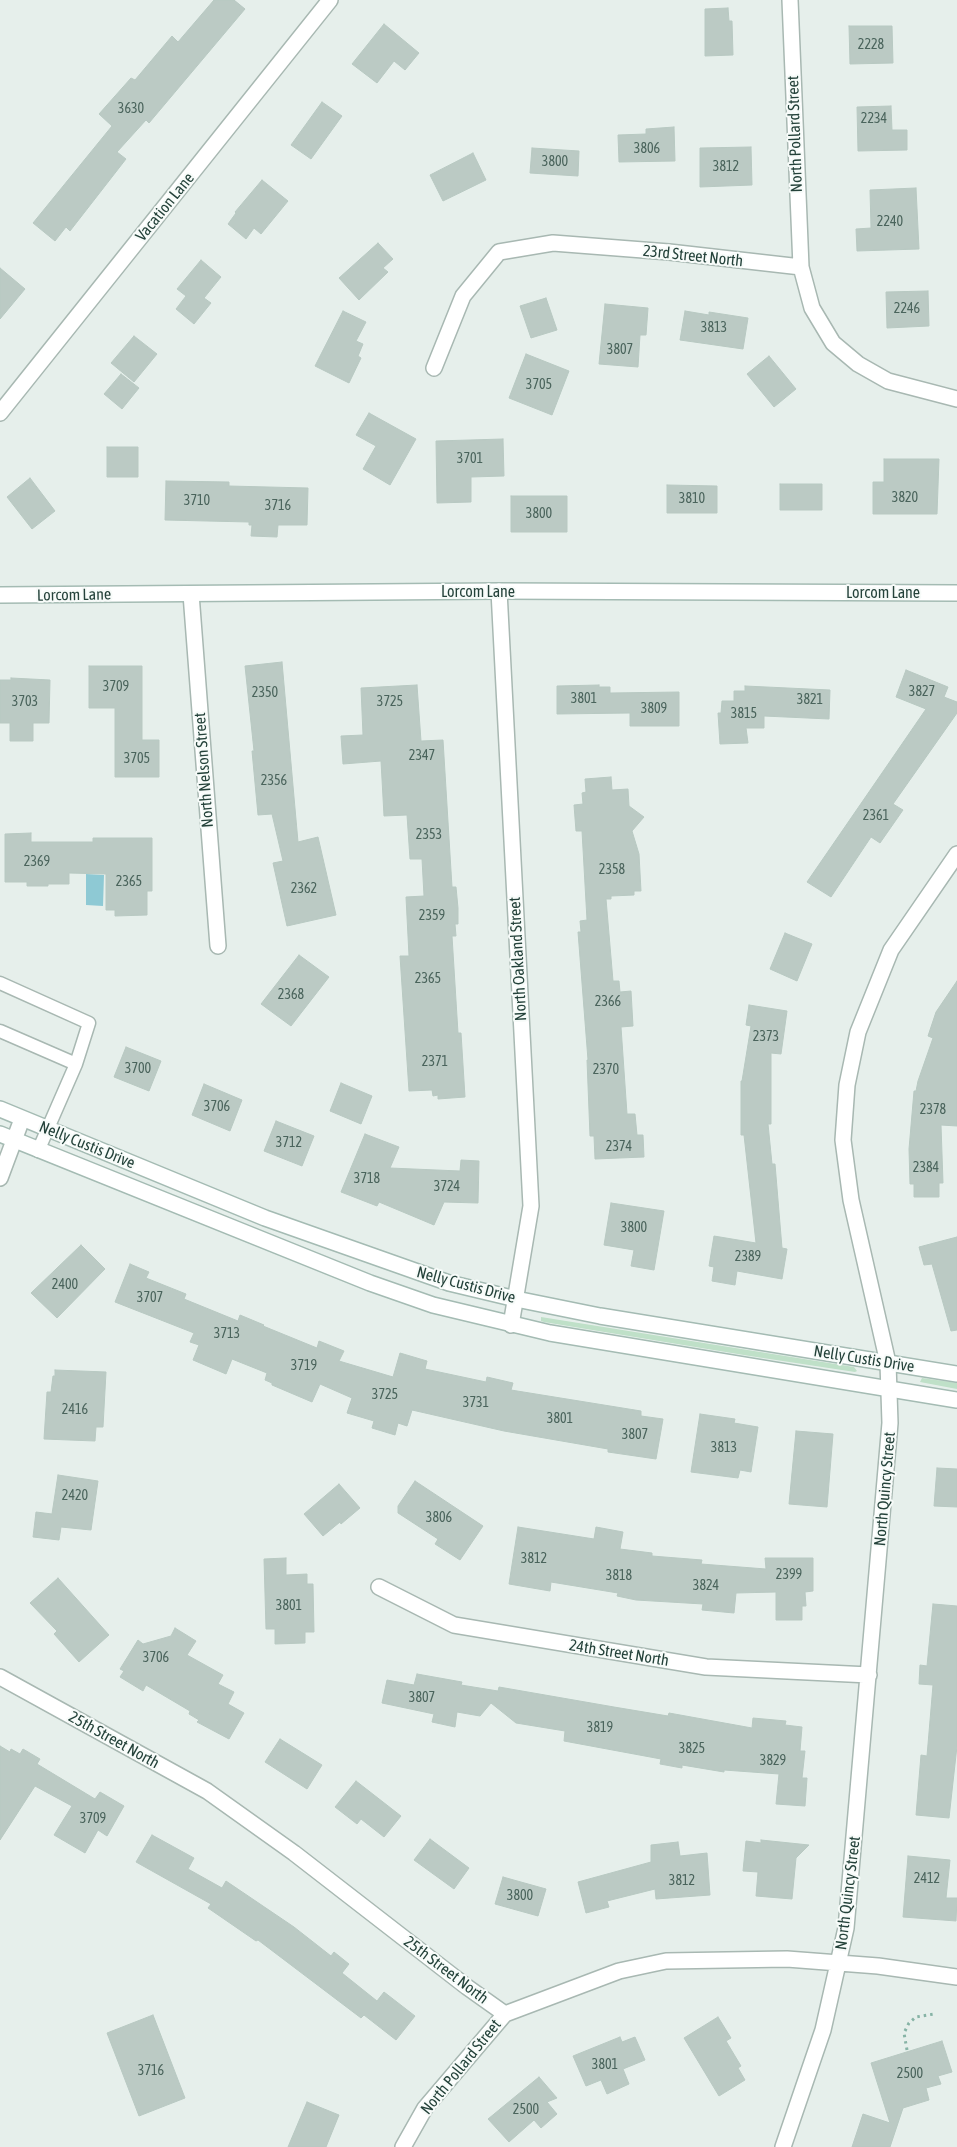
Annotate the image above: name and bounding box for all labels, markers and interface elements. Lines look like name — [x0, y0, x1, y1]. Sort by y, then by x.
house number: 2228 — [858, 37, 884, 53]
street label: North Pollard Street — [783, 75, 807, 193]
house number: 3630 — [118, 101, 144, 117]
house number: 2234 — [861, 111, 887, 127]
house number: 3806 — [634, 141, 660, 157]
house number: 3800 — [542, 154, 568, 170]
house number: 3812 — [713, 159, 739, 175]
street label: Vacation Lane — [132, 169, 198, 245]
house number: 2240 — [877, 214, 903, 230]
street label: 23rd Street North — [642, 241, 744, 271]
house number: 2246 — [894, 301, 920, 317]
house number: 3813 — [701, 320, 727, 336]
house number: 3807 — [607, 342, 633, 358]
house number: 3705 — [526, 377, 552, 393]
house number: 3701 — [457, 451, 483, 467]
house number: 3820 — [892, 490, 918, 506]
house number: 3810 — [679, 491, 705, 507]
house number: 3710 — [184, 493, 210, 509]
house number: 3716 — [265, 498, 291, 514]
house number: 3800 — [526, 506, 552, 522]
street label: Lorcom Lane — [441, 582, 515, 602]
street label: Lorcom Lane — [846, 583, 920, 603]
street label: Lorcom Lane — [37, 585, 111, 605]
house number: 3709 — [103, 679, 129, 695]
house number: 3827 — [909, 684, 935, 700]
house number: 2350 — [252, 685, 278, 701]
house number: 3801 — [571, 691, 597, 707]
house number: 3821 — [797, 692, 823, 708]
house number: 3703 — [12, 694, 38, 710]
house number: 3725 — [377, 694, 403, 710]
house number: 3809 — [641, 701, 667, 717]
house number: 3815 — [731, 706, 757, 722]
street label: North Nelson Street — [190, 712, 218, 828]
house number: 2347 — [409, 748, 435, 764]
house number: 3705 — [124, 751, 150, 767]
house number: 2356 — [261, 773, 287, 789]
house number: 2361 — [863, 808, 889, 824]
house number: 2353 — [416, 827, 442, 843]
house number: 2369 — [24, 854, 50, 870]
house number: 2358 — [599, 862, 625, 878]
house number: 2365 — [116, 874, 142, 890]
house number: 2362 — [291, 881, 317, 897]
street label: North Oakland Street — [505, 896, 531, 1022]
house number: 2359 — [419, 908, 445, 924]
house number: 2365 — [415, 971, 441, 987]
house number: 2368 — [278, 987, 304, 1003]
house number: 2366 — [595, 994, 621, 1010]
house number: 2373 — [753, 1029, 779, 1045]
house number: 2371 — [422, 1054, 448, 1070]
house number: 3700 — [125, 1061, 151, 1077]
house number: 2370 — [593, 1062, 619, 1078]
house number: 3706 — [204, 1099, 230, 1115]
house number: 2378 — [920, 1102, 946, 1118]
street label: Nelly Custis Drive — [36, 1117, 138, 1173]
house number: 3712 — [276, 1135, 302, 1151]
house number: 2374 — [606, 1139, 632, 1155]
house number: 2384 — [913, 1160, 939, 1176]
house number: 3718 — [354, 1171, 380, 1187]
house number: 3724 — [434, 1179, 460, 1195]
house number: 3800 — [621, 1220, 647, 1236]
house number: 2389 — [735, 1249, 761, 1265]
street label: Nelly Custis Drive — [414, 1263, 518, 1307]
house number: 2400 — [52, 1277, 78, 1293]
house number: 3707 — [137, 1290, 163, 1306]
house number: 3713 — [214, 1326, 240, 1342]
street label: Nelly Custis Drive — [812, 1342, 916, 1376]
house number: 3719 — [291, 1358, 317, 1374]
house number: 3725 — [372, 1387, 398, 1403]
house number: 3731 — [463, 1395, 489, 1411]
house number: 2416 — [62, 1402, 88, 1418]
house number: 3801 — [547, 1411, 573, 1427]
house number: 3807 — [622, 1427, 648, 1443]
street label: North Quincy Street — [870, 1431, 900, 1547]
house number: 3813 — [711, 1440, 737, 1456]
house number: 2420 — [62, 1488, 88, 1504]
house number: 3806 — [426, 1510, 452, 1526]
house number: 3812 — [521, 1551, 547, 1567]
house number: 2399 — [776, 1567, 802, 1583]
house number: 3818 — [606, 1568, 632, 1584]
house number: 3824 — [693, 1578, 719, 1594]
house number: 3801 — [276, 1598, 302, 1614]
street label: 24th Street North — [568, 1636, 670, 1670]
house number: 3706 — [143, 1650, 169, 1666]
house number: 3807 — [409, 1690, 435, 1706]
street label: 25th Street North — [65, 1707, 163, 1773]
house number: 3819 — [587, 1720, 613, 1736]
house number: 3825 — [679, 1741, 705, 1757]
house number: 3829 — [760, 1753, 786, 1769]
house number: 3709 — [80, 1811, 106, 1827]
street label: North Quincy Street — [832, 1835, 864, 1951]
house number: 2412 — [914, 1871, 940, 1887]
house number: 3812 — [669, 1873, 695, 1889]
house number: 3800 — [507, 1888, 533, 1904]
street label: 25th Street North — [400, 1932, 492, 2008]
street label: North Pollard Street — [417, 2016, 505, 2118]
house number: 3801 — [592, 2057, 618, 2073]
house number: 3716 — [138, 2063, 164, 2079]
house number: 2500 — [897, 2066, 923, 2082]
house number: 2500 — [513, 2102, 539, 2118]

